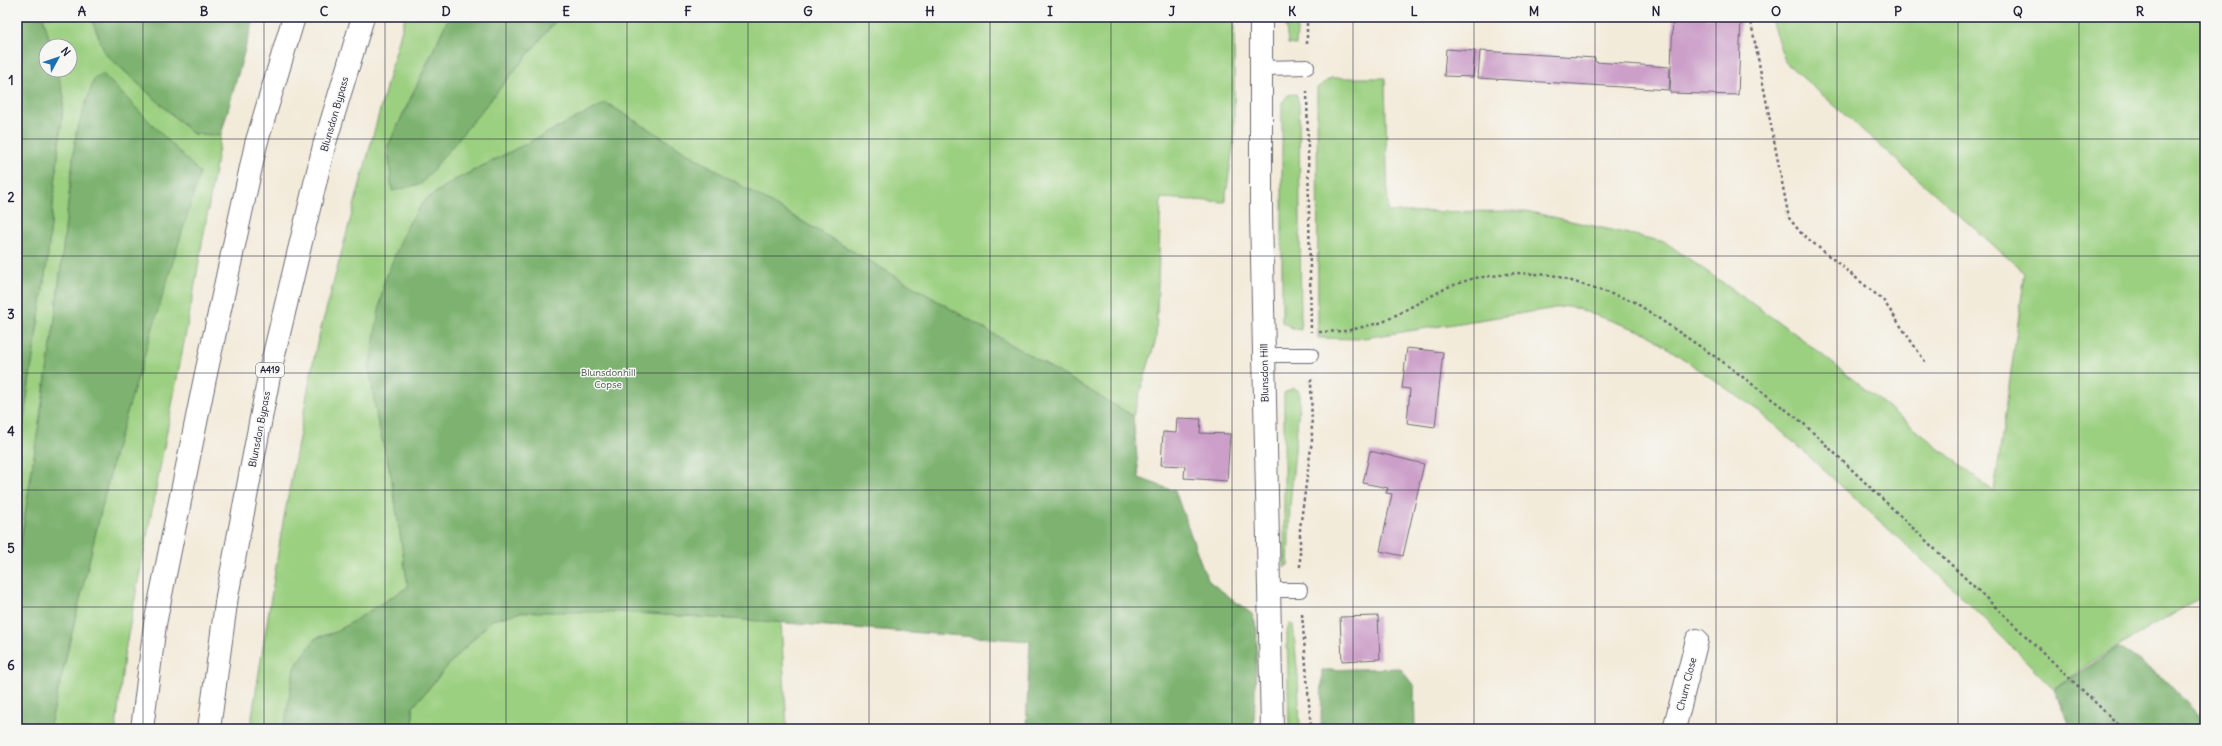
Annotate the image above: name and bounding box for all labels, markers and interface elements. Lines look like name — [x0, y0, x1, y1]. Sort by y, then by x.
text: A — [78, 3, 87, 20]
text: B — [200, 3, 209, 20]
text: C — [320, 3, 329, 20]
text: D — [441, 3, 451, 20]
text: E — [562, 3, 570, 20]
text: F — [684, 3, 692, 20]
text: G — [803, 3, 813, 20]
text: H — [925, 3, 935, 20]
text: I — [1047, 3, 1053, 20]
text: J — [1169, 3, 1176, 20]
text: K — [1288, 3, 1297, 20]
text: L — [1410, 3, 1418, 20]
text: M — [1529, 3, 1539, 20]
text: N — [1652, 3, 1660, 20]
text: O — [1771, 3, 1781, 20]
text: P — [1894, 3, 1902, 20]
text: Q — [2013, 3, 2023, 20]
text: R — [2136, 3, 2145, 20]
north arrow — [38, 38, 78, 78]
text: N — [58, 44, 73, 59]
text: 1 — [8, 72, 14, 89]
street label: Blunsdon Bypass — [318, 75, 352, 153]
text: 2 — [7, 189, 15, 206]
text: 3 — [7, 306, 15, 323]
street label: Blunsdon Hill — [1257, 344, 1272, 402]
road number: A419 — [256, 363, 284, 377]
park label: Blunsdonhill Copse — [581, 366, 635, 391]
street label: Blunsdon Bypass — [246, 389, 273, 468]
text: 4 — [7, 423, 15, 440]
text: 5 — [7, 540, 15, 557]
street label: Churn Close — [1674, 656, 1699, 712]
text: 6 — [7, 657, 15, 674]

